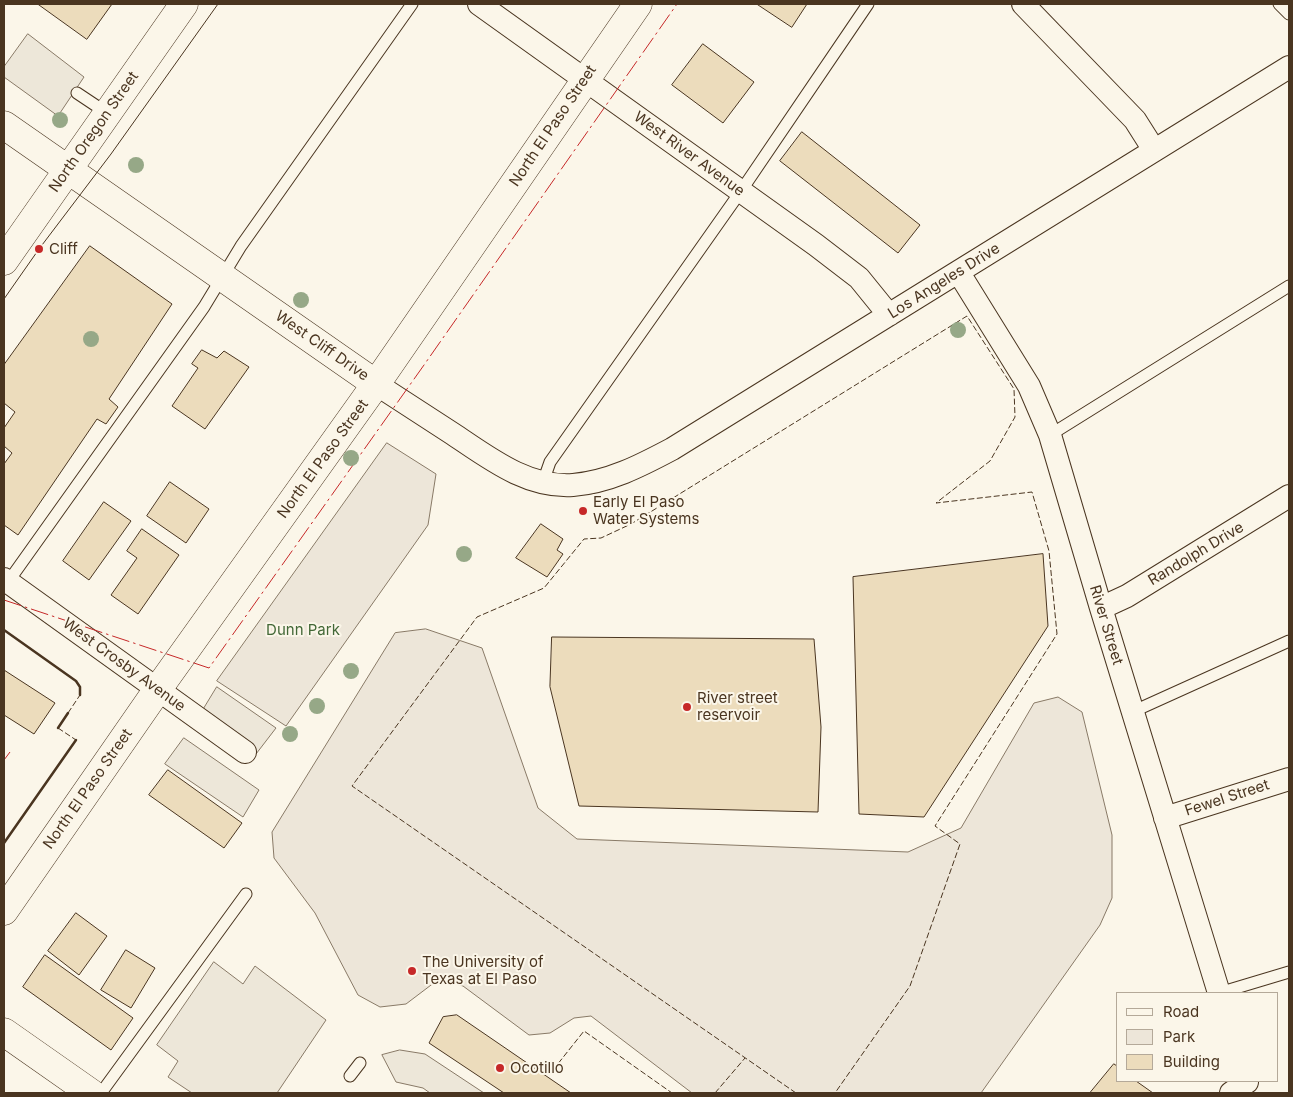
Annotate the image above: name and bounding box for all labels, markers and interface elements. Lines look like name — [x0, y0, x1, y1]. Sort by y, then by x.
street label: North El Paso Street — [506, 62, 600, 190]
street label: North Oregon Street — [46, 68, 142, 196]
street label: West River Avenue — [630, 108, 748, 200]
street label: Los Angeles Drive — [885, 239, 1003, 323]
place label: Cliff — [49, 240, 78, 258]
marker: Cliff — [33, 243, 45, 255]
street label: West Cliff Drive — [272, 307, 372, 385]
street label: North El Paso Street — [274, 396, 372, 522]
place label: Early El Paso Water Systems — [593, 493, 699, 528]
marker: Early El Paso Water Systems — [577, 505, 589, 517]
street label: Randolph Drive — [1145, 518, 1247, 590]
street label: River Street — [1085, 583, 1127, 667]
street label: West Crosby Avenue — [59, 614, 189, 716]
park label: Dunn Park — [266, 621, 340, 639]
place label: River street reservoir — [697, 689, 778, 724]
marker: River street reservoir — [681, 701, 693, 713]
street label: North El Paso Street — [40, 725, 136, 853]
street label: Fewel Street — [1183, 776, 1271, 820]
place label: The University of Texas at El Paso — [422, 953, 544, 988]
marker: The University of Texas at El Paso — [406, 965, 418, 977]
legend — [1116, 992, 1278, 1082]
text: Road — [1163, 1002, 1199, 1021]
text: Park — [1163, 1027, 1195, 1046]
text: Building — [1163, 1052, 1220, 1071]
place label: Ocotillo — [510, 1059, 564, 1077]
marker: Ocotillo — [494, 1062, 506, 1074]

